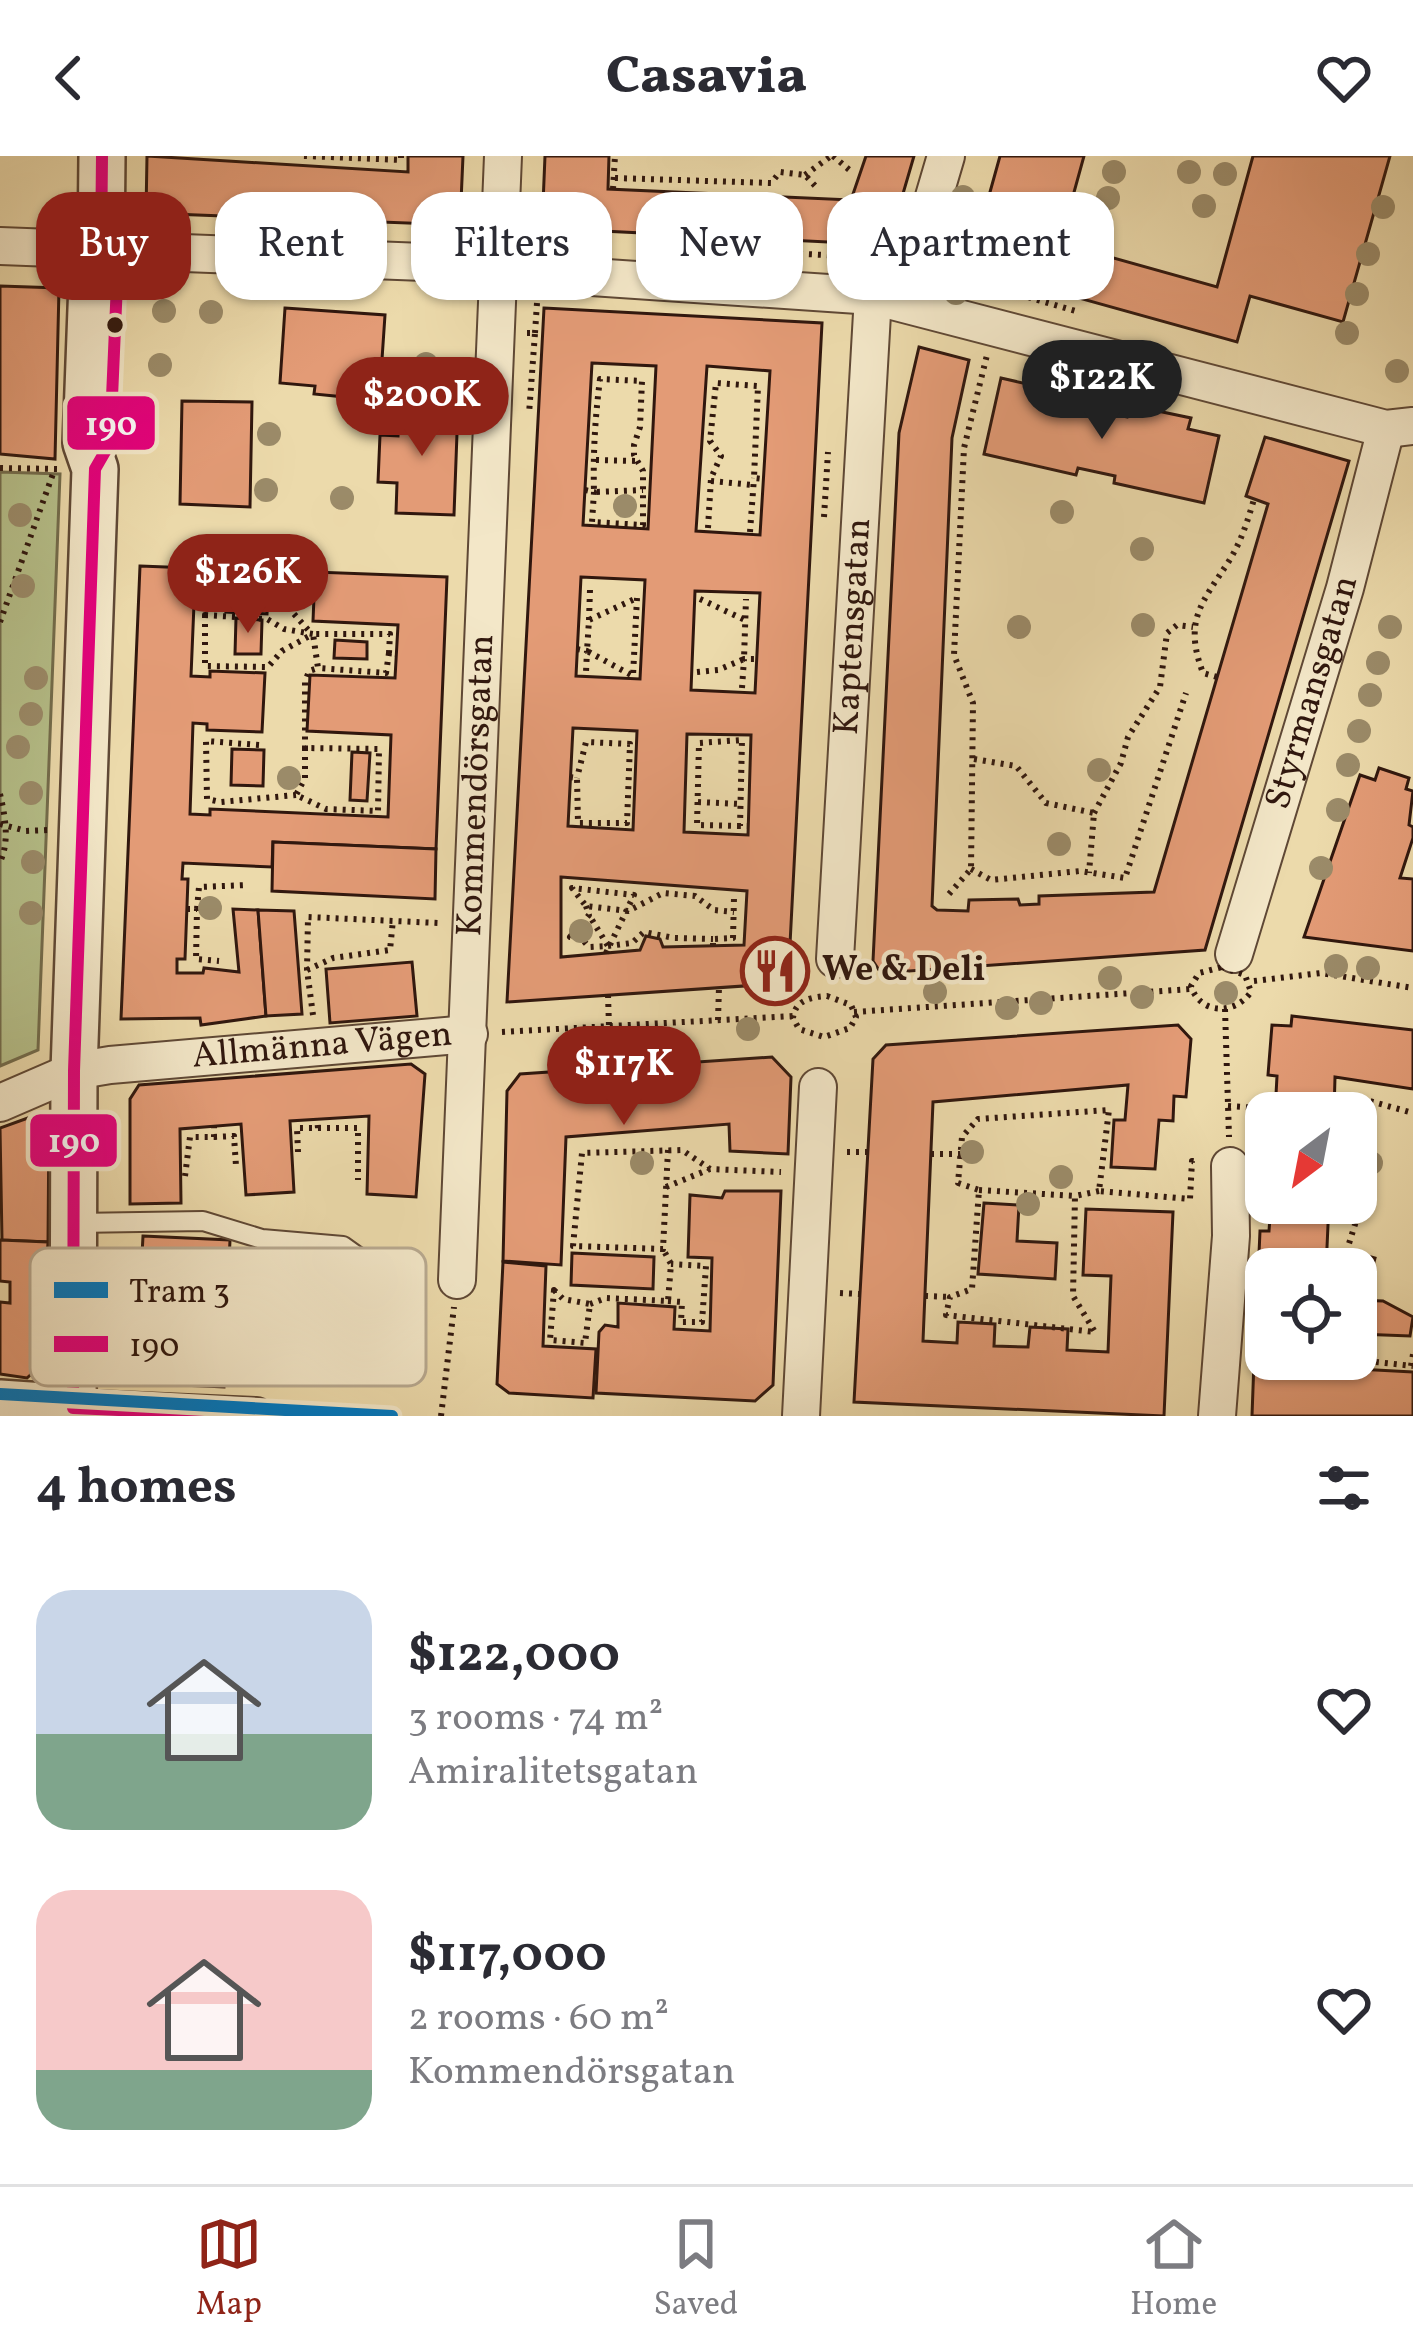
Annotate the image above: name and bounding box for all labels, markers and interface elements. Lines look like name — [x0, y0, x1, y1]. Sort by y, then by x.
text: Casavia — [606, 41, 807, 116]
icon: back — [36, 45, 102, 111]
icon: heart — [1311, 45, 1377, 111]
chip: Buy — [36, 192, 191, 300]
chip: Rent — [215, 192, 387, 300]
chip: Filters — [411, 192, 612, 300]
chip: New — [636, 192, 803, 300]
chip: Apartment — [827, 192, 1114, 300]
unlabelled marker — [104, 314, 126, 336]
pin: $122K — [1018, 340, 1186, 442]
text: $122K — [1049, 352, 1155, 406]
pin: $200K — [338, 357, 506, 459]
text: $200K — [363, 369, 481, 423]
line badge: 190 — [65, 394, 157, 452]
text: 190 — [85, 404, 137, 450]
street label: Kaptensgatan — [823, 517, 885, 736]
pin: $126K — [164, 534, 332, 636]
text: $126K — [194, 546, 302, 600]
street label: Styrmansgatan — [1254, 571, 1372, 816]
street label: Kommendörsgatan — [446, 633, 508, 937]
restaurant icon: We & Deli — [740, 936, 810, 1006]
place label: We & Deli — [822, 946, 985, 996]
street label: Allmänna Vägen — [190, 1011, 454, 1083]
pin: $117K — [540, 1026, 708, 1128]
text: $117K — [574, 1038, 674, 1092]
north arrow — [1245, 1092, 1377, 1224]
map controls — [1245, 1092, 1377, 1380]
line badge: 190 — [28, 1112, 119, 1169]
text: 190 — [48, 1121, 100, 1167]
legend — [30, 1248, 426, 1386]
button: locate — [1245, 1248, 1377, 1380]
text: Tram 3 — [129, 1271, 230, 1317]
text: 190 — [129, 1325, 179, 1371]
text: 4 homes — [36, 1453, 237, 1524]
icon: filters — [1311, 1455, 1377, 1521]
text: $122,000 — [408, 1621, 620, 1692]
icon: home — [132, 1638, 276, 1782]
icon: heart — [1311, 1677, 1377, 1743]
text: 3 rooms · 74 m² — [408, 1692, 663, 1746]
text: Amiralitetsgatan — [408, 1746, 698, 1800]
text: $117,000 — [408, 1921, 607, 1992]
icon: home — [132, 1938, 276, 2082]
icon: heart — [1311, 1977, 1377, 2043]
text: 2 rooms · 60 m² — [408, 1992, 669, 2046]
text: Kommendörsgatan — [408, 2046, 735, 2100]
tab: Map — [196, 2211, 262, 2329]
tab: Saved — [653, 2211, 738, 2329]
tab: Home — [1130, 2211, 1217, 2329]

